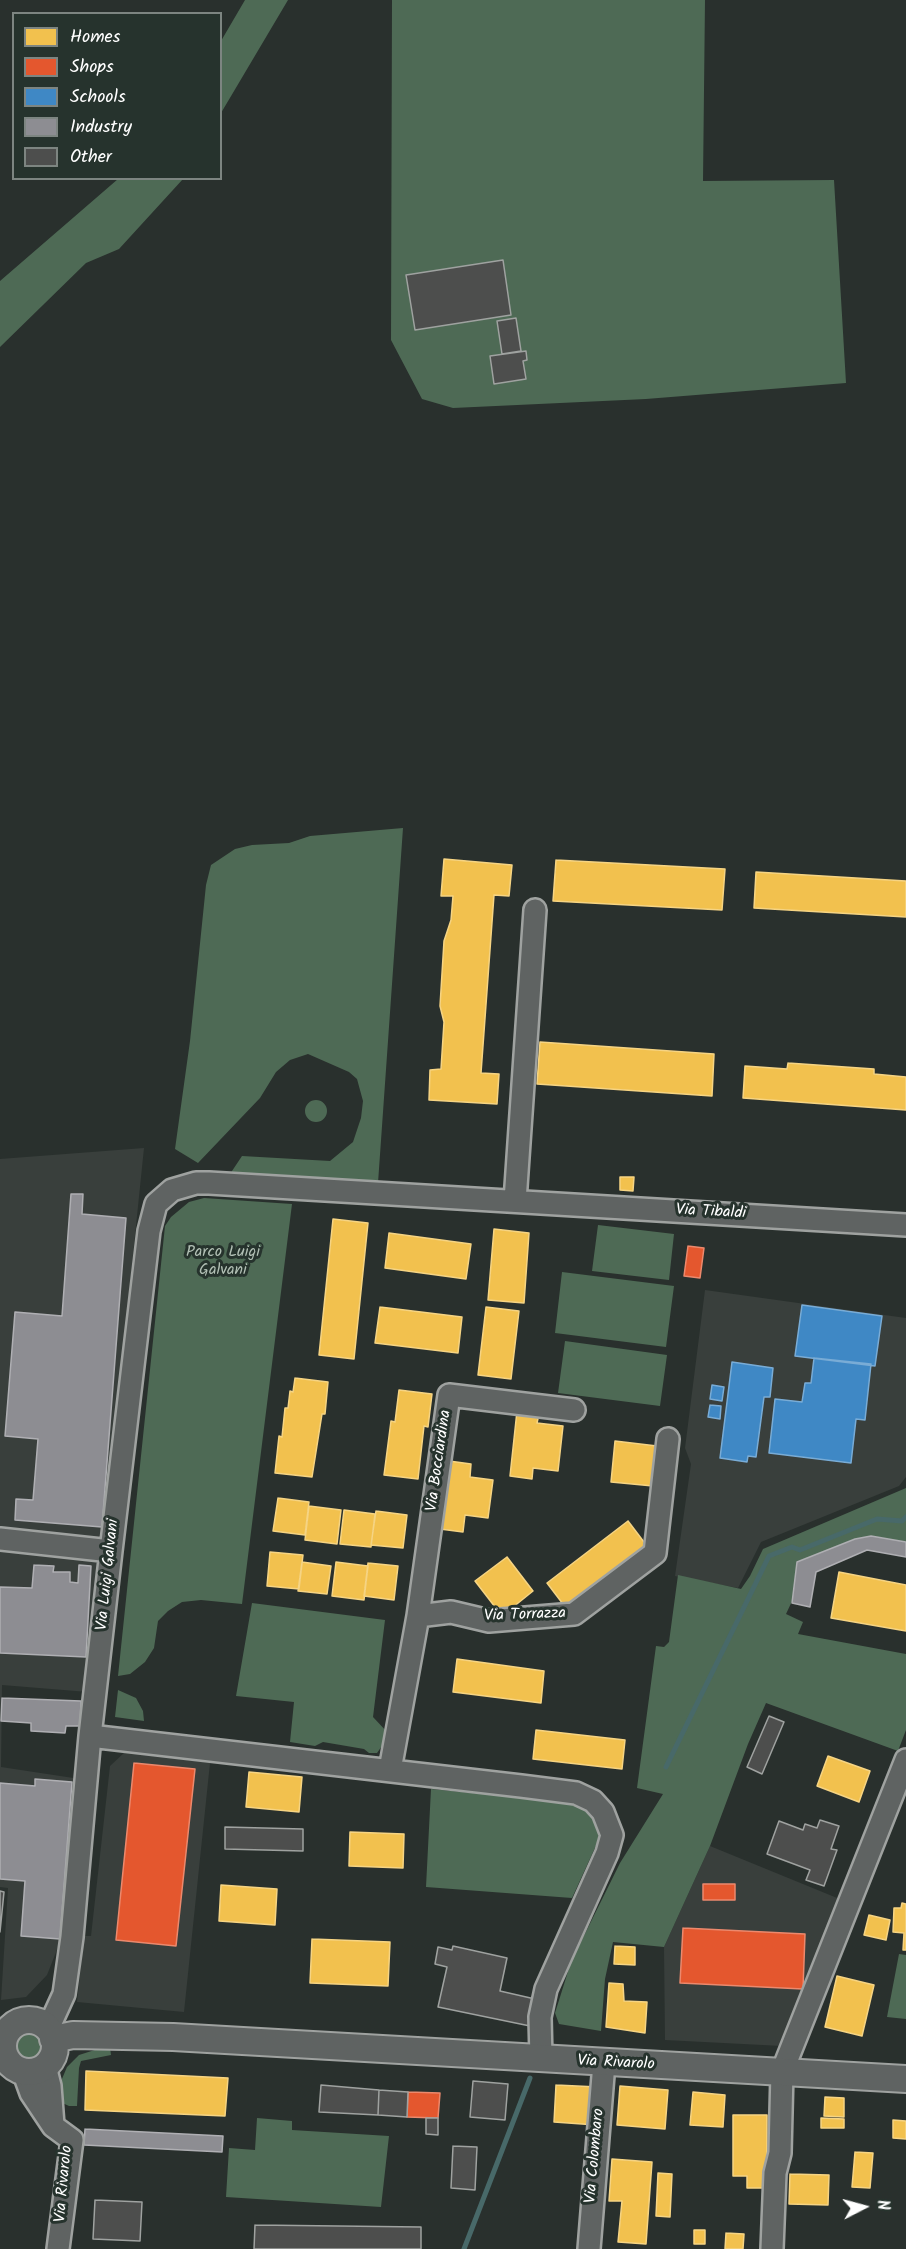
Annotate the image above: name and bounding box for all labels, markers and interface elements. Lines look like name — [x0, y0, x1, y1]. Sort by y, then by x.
legend — [12, 12, 222, 180]
text: Homes — [70, 23, 120, 52]
text: Shops — [70, 53, 114, 82]
text: Schools — [70, 83, 126, 112]
text: Industry — [70, 113, 132, 142]
text: Other — [70, 143, 112, 172]
street label: Via Tibaldi — [675, 1202, 747, 1224]
park label: Parco Luigi Galvani — [186, 1243, 260, 1281]
street label: Via Bocciardina — [423, 1409, 457, 1513]
street label: Via Luigi Galvani — [94, 1518, 124, 1632]
street label: Via Torrazza — [484, 1605, 566, 1627]
street label: Via Rivarolo — [577, 2052, 655, 2076]
street label: Via Colombaro — [582, 2108, 610, 2204]
street label: Via Rivarolo — [52, 2145, 78, 2223]
north arrow — [834, 2177, 894, 2237]
text: N — [869, 2199, 895, 2211]

